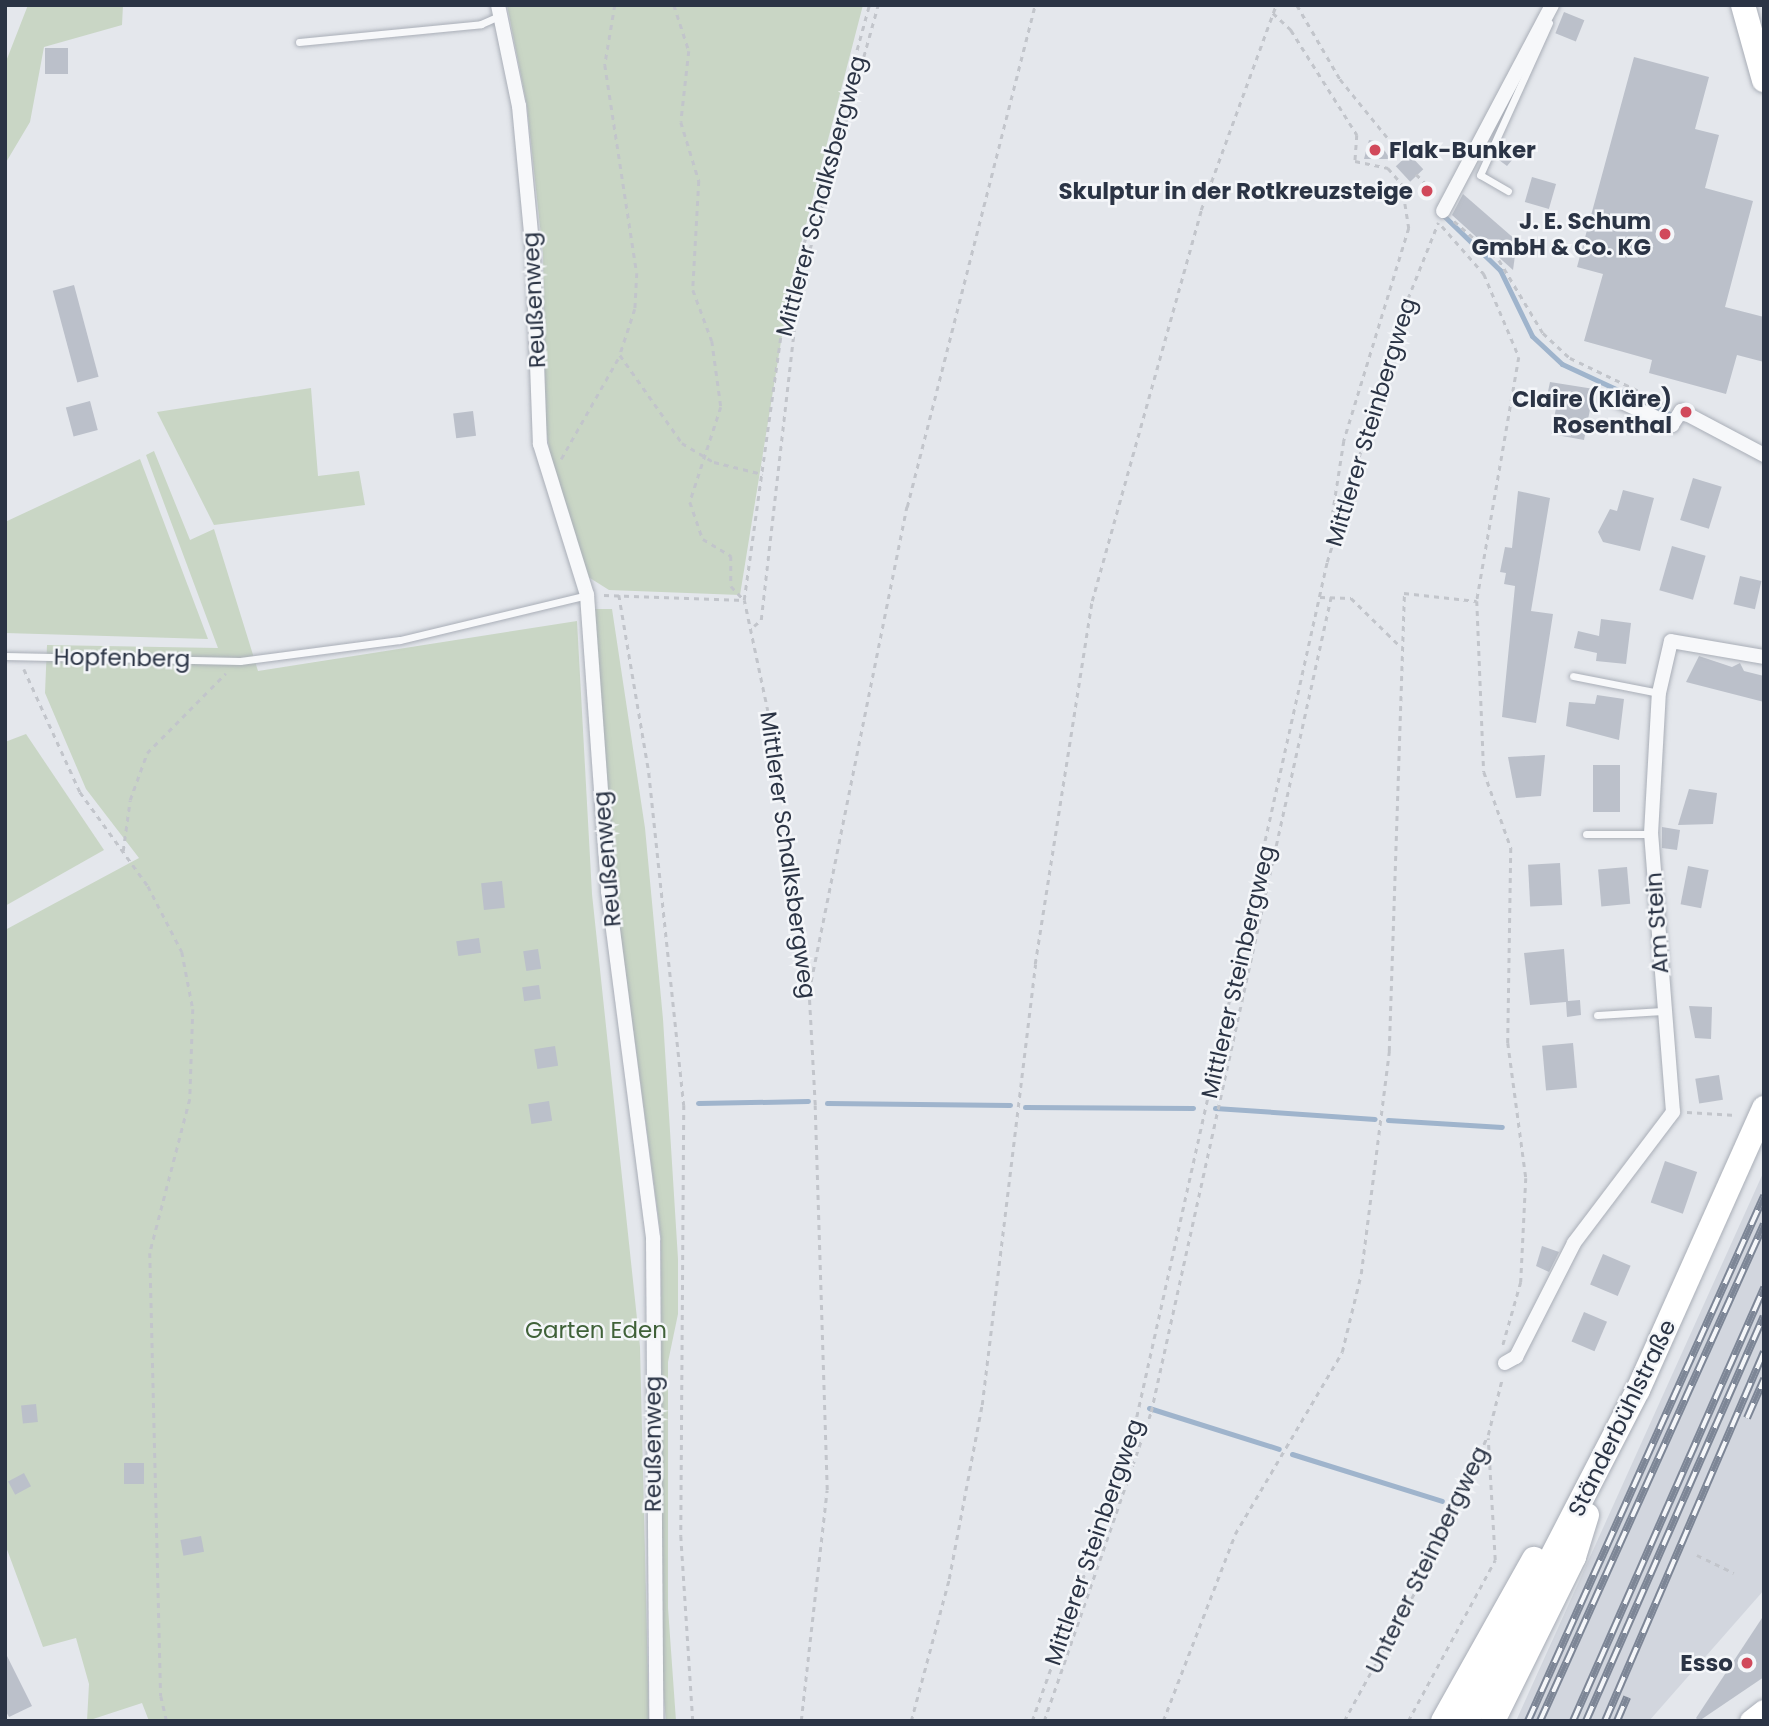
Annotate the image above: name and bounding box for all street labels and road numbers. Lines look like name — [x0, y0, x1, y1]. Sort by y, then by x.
street label: Mittlerer Schalksbergweg — [770, 53, 872, 339]
street label: Reußenweg — [517, 231, 551, 369]
street label: Mittlerer Steinbergweg — [1320, 294, 1422, 550]
street label: Hopfenberg — [53, 643, 191, 673]
street label: Mittlerer Schalksbergweg — [754, 710, 822, 1000]
street label: Reußenweg — [587, 790, 627, 928]
street label: Mittlerer Steinbergweg — [1195, 843, 1281, 1101]
street label: Am Stein — [1640, 871, 1674, 975]
street label: Ständerbühlstraße — [1562, 1315, 1682, 1521]
street label: Reußenweg — [639, 1376, 667, 1512]
street label: Mittlerer Steinbergweg — [1039, 1415, 1149, 1669]
street label: Unterer Steinbergweg — [1360, 1442, 1494, 1678]

